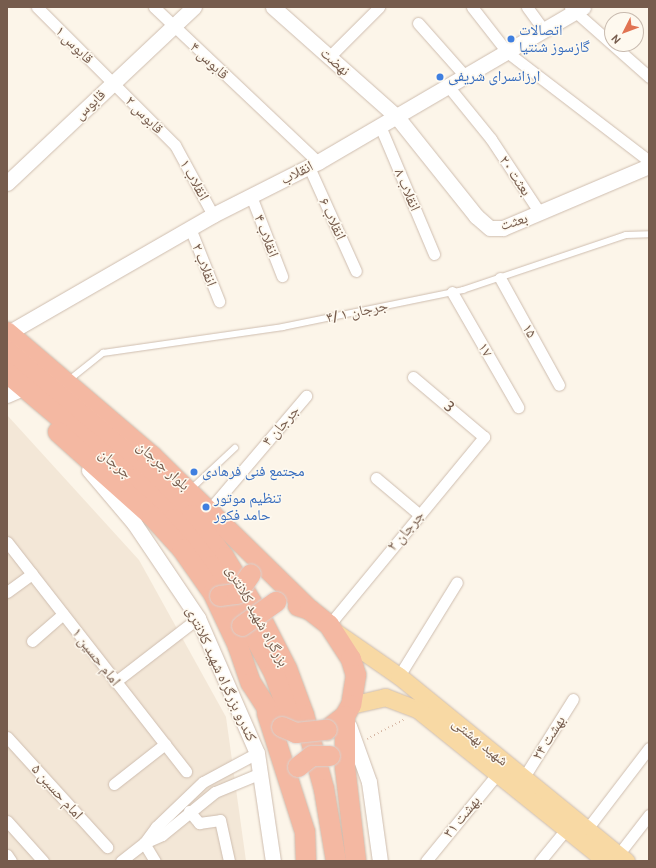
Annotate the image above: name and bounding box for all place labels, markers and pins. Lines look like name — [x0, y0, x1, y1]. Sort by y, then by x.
place label: اتصالات گازسوز شنتیا — [519, 21, 590, 56]
marker: اتصالات گازسوز شنتیا — [506, 34, 516, 44]
place label: ارزانسرای شریفی — [448, 68, 540, 86]
marker: ارزانسرای شریفی — [435, 72, 445, 82]
place label: مجتمع فنی فرهادی — [202, 463, 305, 481]
marker: مجتمع فنی فرهادی — [189, 467, 199, 477]
place label: تنظیم موتور حامد فکور — [214, 489, 281, 524]
marker: تنظیم موتور حامد فکور — [201, 502, 211, 512]

